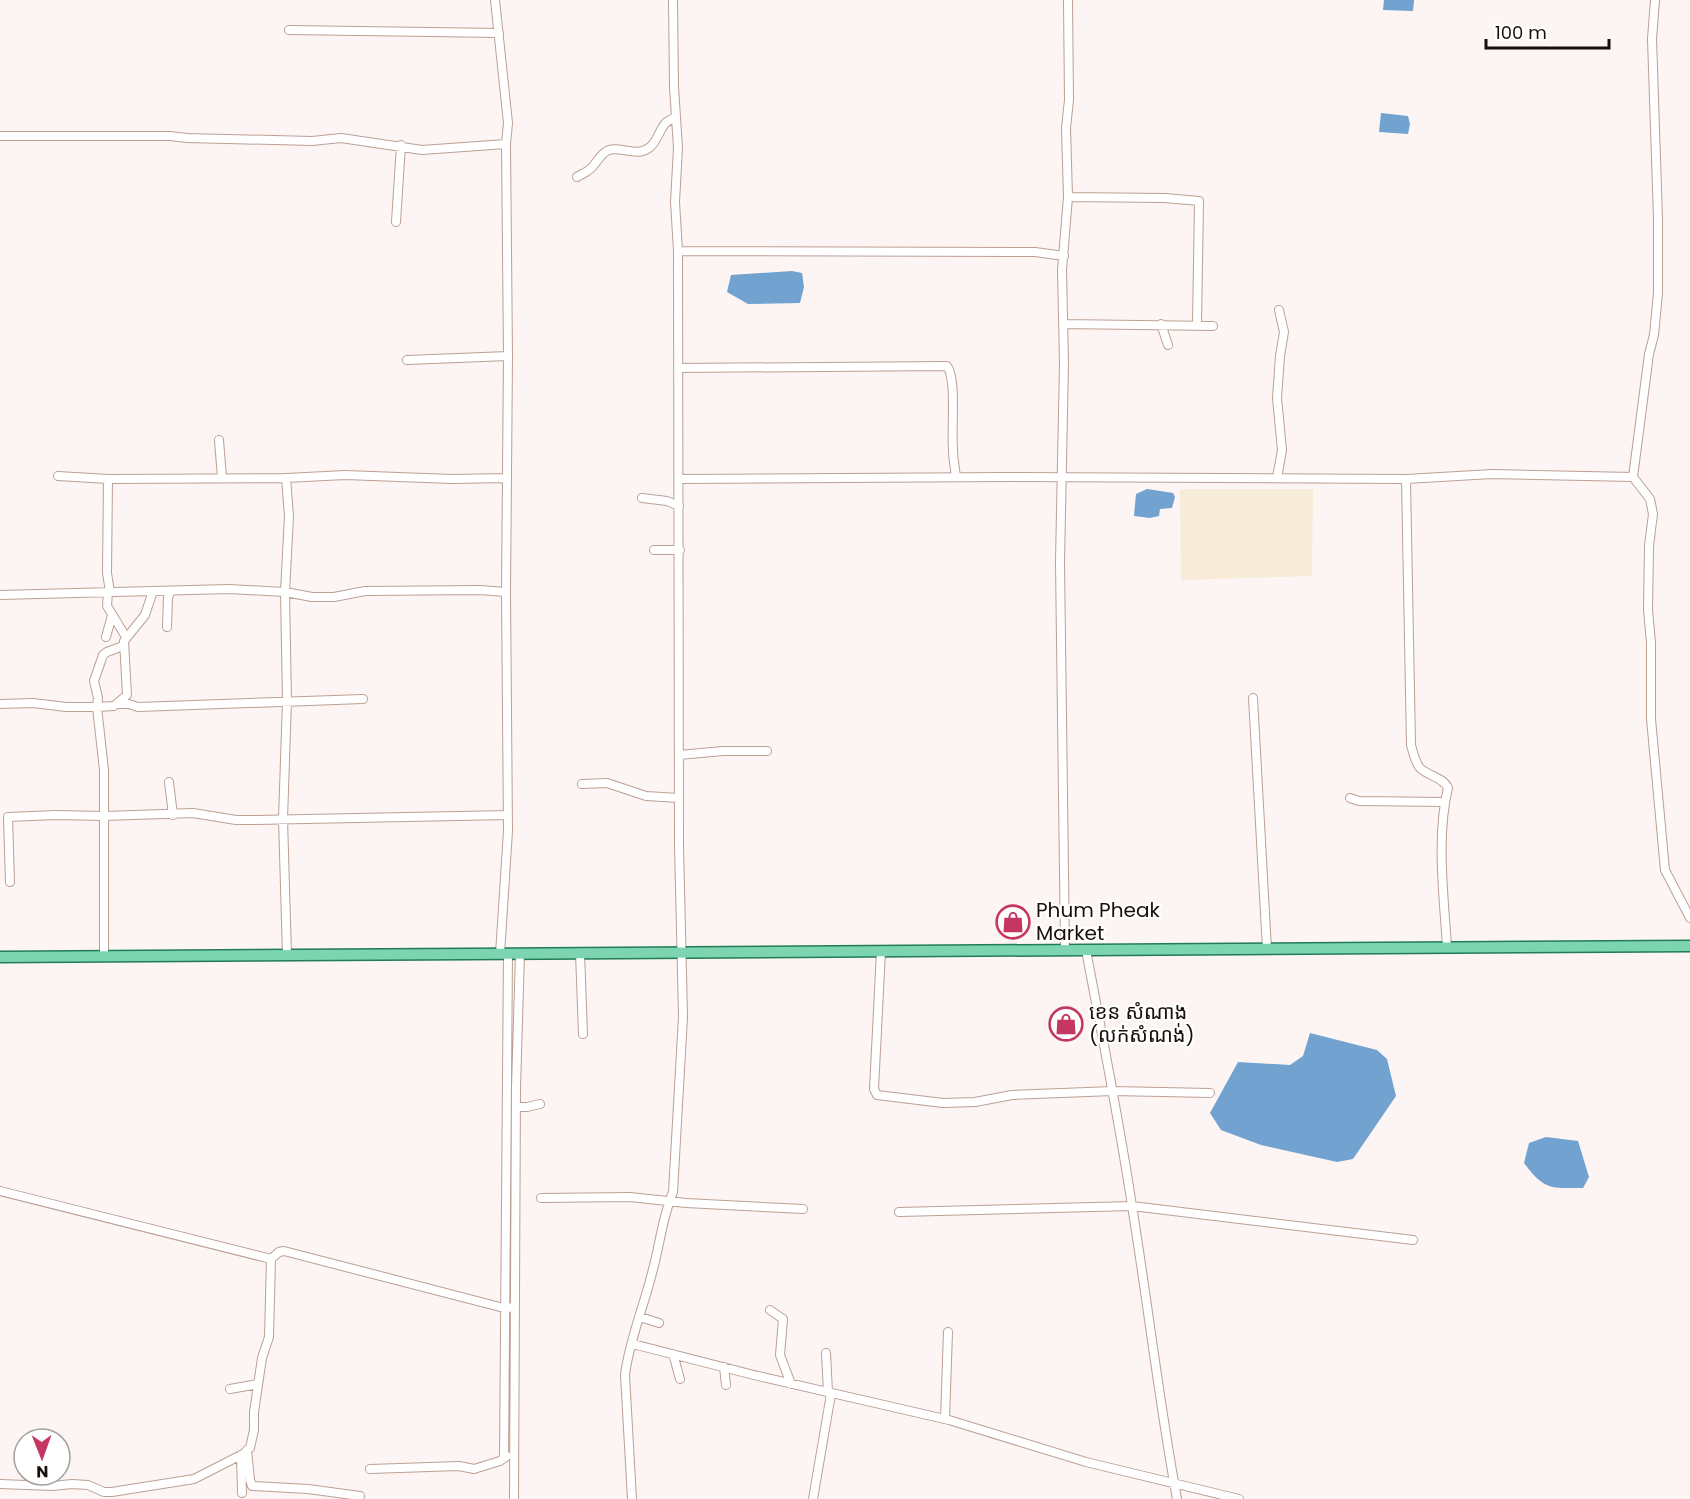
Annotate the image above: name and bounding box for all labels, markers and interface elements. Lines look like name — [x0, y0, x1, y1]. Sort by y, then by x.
scale bar — [1486, 12, 1609, 50]
text: 100 m — [1495, 20, 1547, 45]
place label: Phum Pheak Market — [1036, 896, 1160, 947]
shop icon: Phum Pheak Market — [995, 904, 1031, 940]
place label: ខេន សំណាង (លក់សំណង់) — [1089, 998, 1195, 1049]
shop icon: ខេន សំណាង (លក់សំណង់) — [1048, 1006, 1084, 1042]
north arrow — [12, 1427, 72, 1487]
text: N — [36, 1460, 48, 1483]

